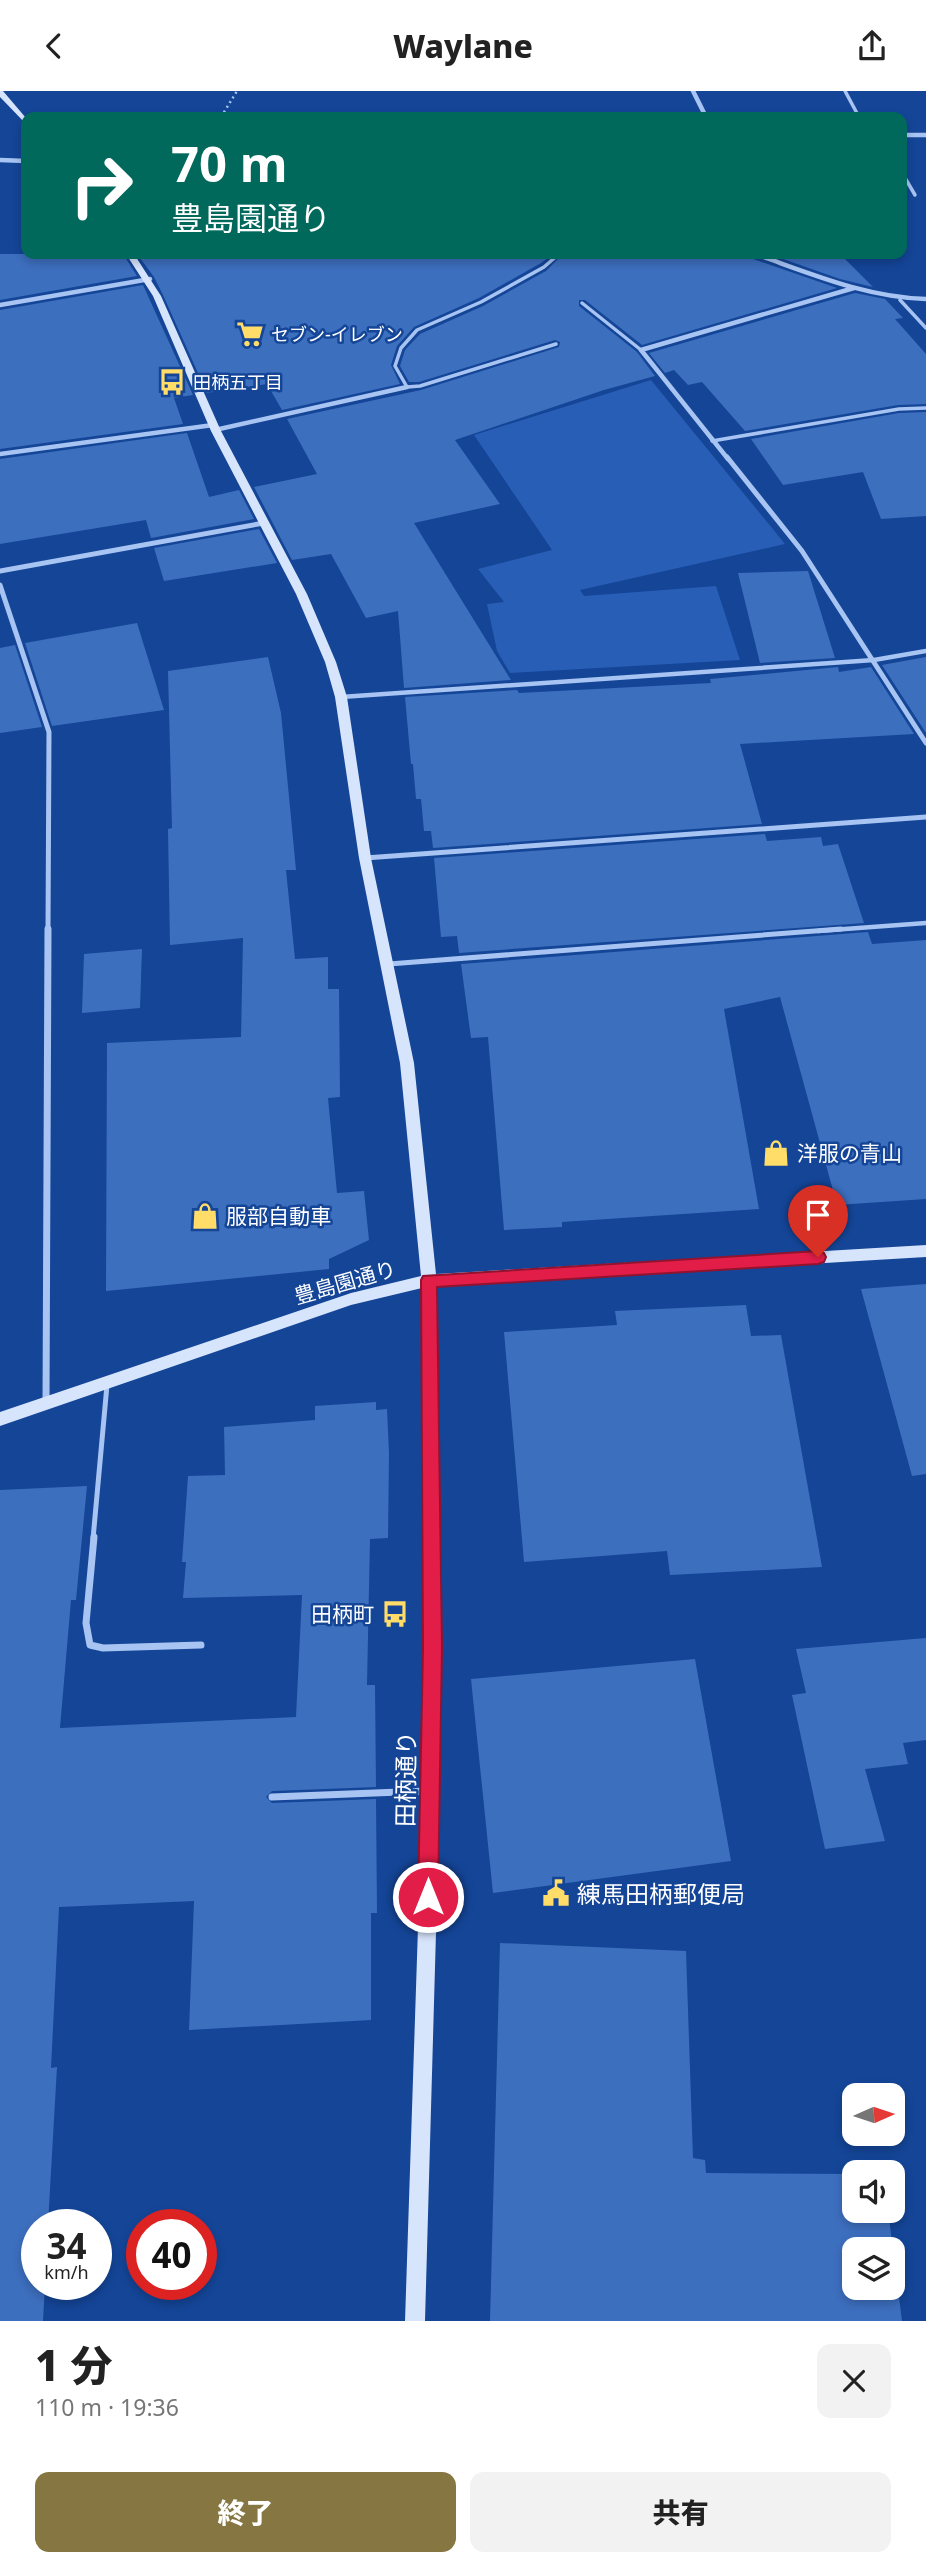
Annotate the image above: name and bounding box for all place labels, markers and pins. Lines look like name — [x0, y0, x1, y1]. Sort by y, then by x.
supermarket icon: セブン-イレブン — [235, 319, 265, 349]
place label: セブン-イレブン — [271, 322, 403, 346]
bus stop icon: 田柄五丁目 — [157, 367, 187, 397]
place label: 田柄五丁目 — [193, 370, 283, 394]
shop icon: 洋服の青山 — [761, 1138, 791, 1168]
place label: 洋服の青山 — [797, 1139, 902, 1167]
pin — [788, 1185, 848, 1257]
shop icon: 服部自動車 — [190, 1201, 220, 1231]
place label: 服部自動車 — [226, 1202, 331, 1230]
bus stop icon: 田柄町 — [380, 1599, 410, 1629]
place label: 田柄町 — [311, 1600, 374, 1628]
place label: 練馬田柄郵便局 — [577, 1877, 745, 1910]
public building icon: 練馬田柄郵便局 — [541, 1878, 571, 1908]

